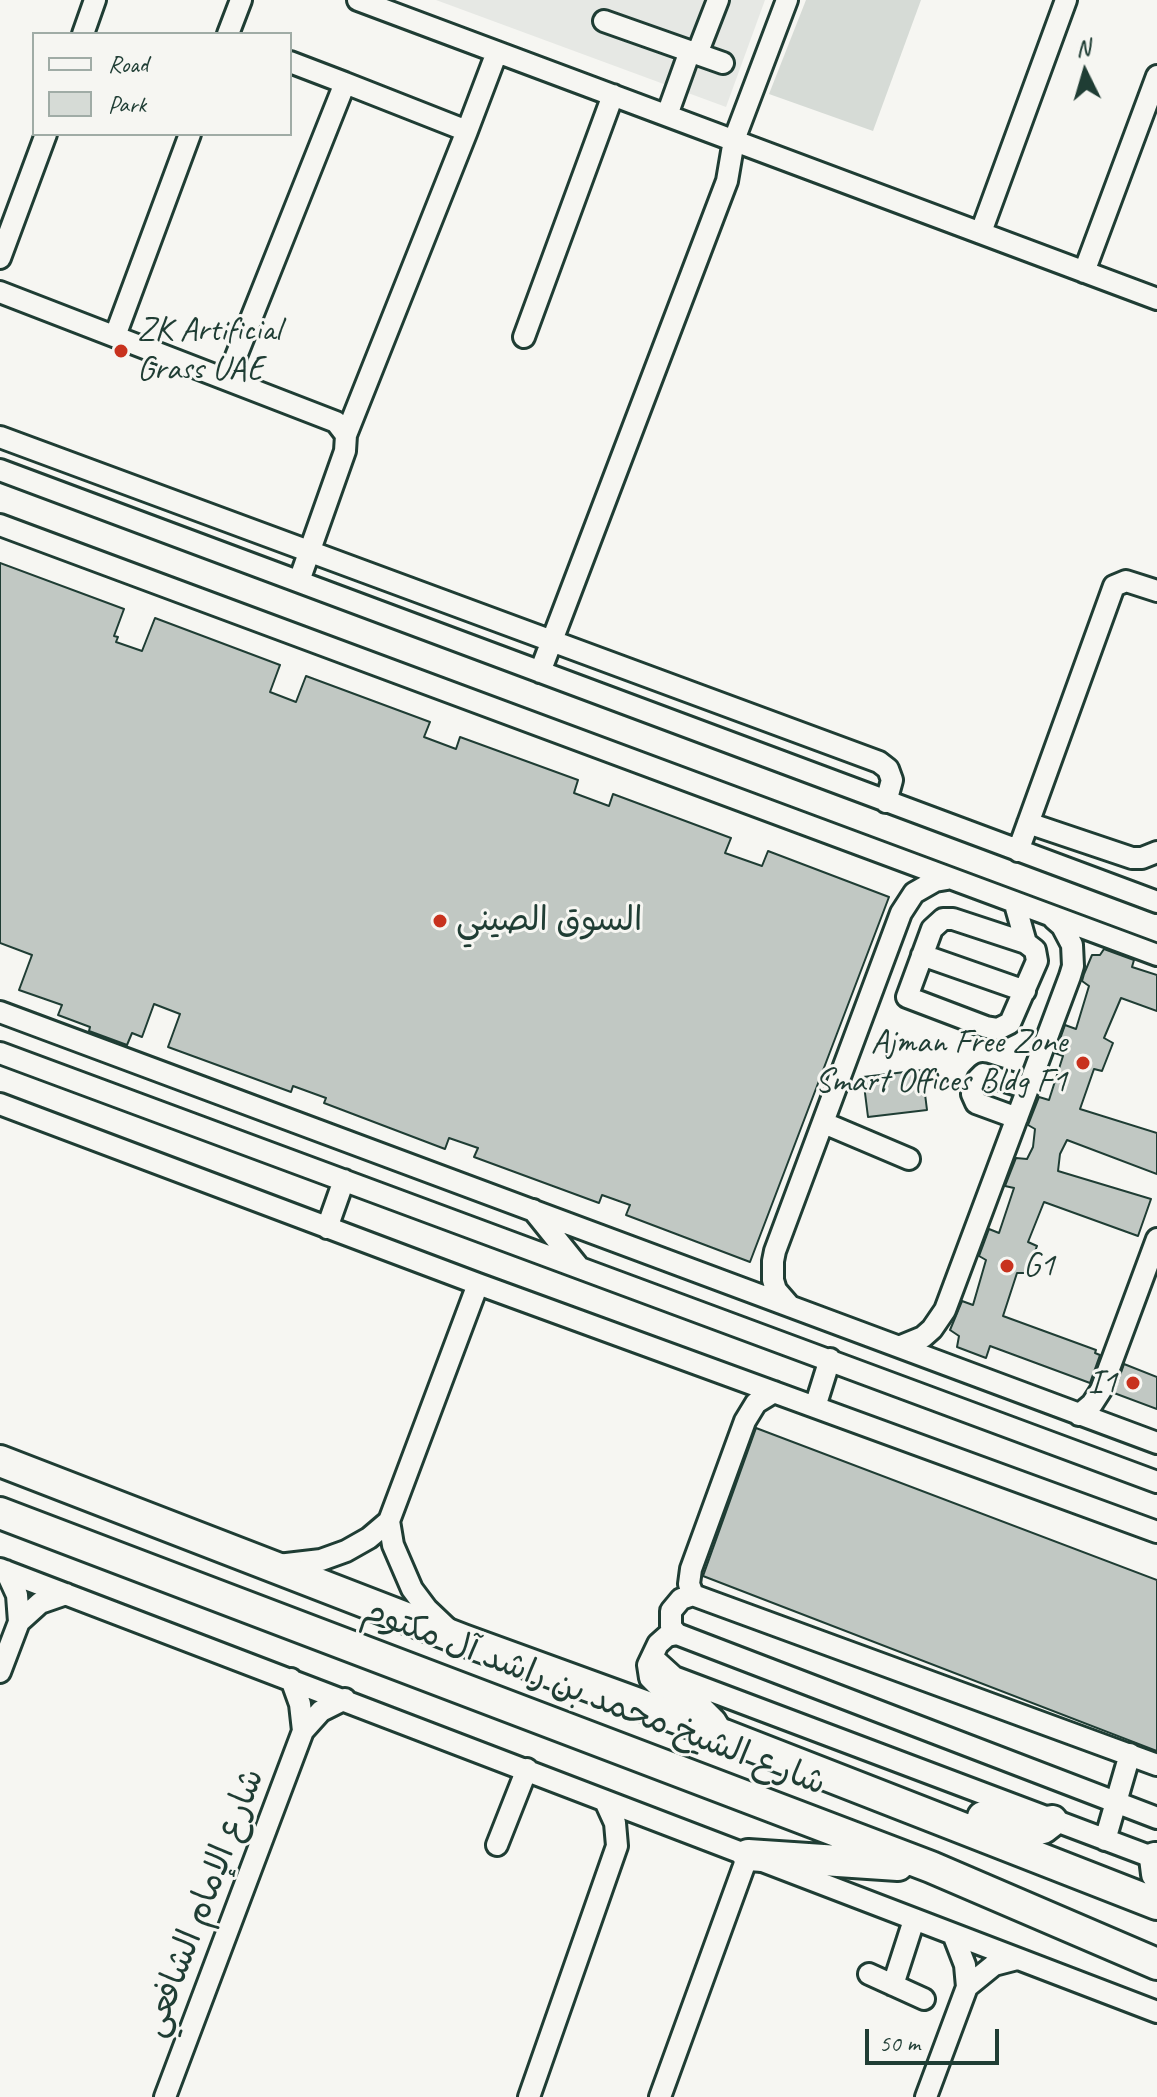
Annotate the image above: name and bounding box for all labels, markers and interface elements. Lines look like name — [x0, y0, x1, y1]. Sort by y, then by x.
legend — [32, 32, 292, 136]
north arrow — [1045, 32, 1125, 112]
text: N — [1075, 34, 1091, 63]
text: Road — [108, 49, 148, 79]
text: Park — [108, 89, 146, 119]
place label: ZK Artificial Grass UAE — [137, 311, 281, 390]
marker: ZK Artificial Grass UAE — [112, 342, 130, 360]
place label: السوق الصيني — [456, 901, 643, 941]
marker: السوق الصيني — [431, 912, 449, 930]
place label: Ajman Free Zone Smart Offices Bldg F1 — [815, 1023, 1067, 1102]
marker: Ajman Free Zone Smart Offices Bldg F1 — [1074, 1054, 1092, 1072]
place label: G1 — [1023, 1246, 1055, 1286]
marker: G1 — [998, 1257, 1016, 1275]
place label: I1 — [1088, 1363, 1117, 1403]
marker: I1 — [1124, 1374, 1142, 1392]
street label: شارع الشيخ محمد بن راشد آل مكتوم — [357, 1591, 831, 1805]
street label: شارع الإمام الشافعي — [134, 1763, 274, 2043]
scale bar — [869, 2013, 1003, 2063]
text: 50 m — [879, 2028, 920, 2058]

